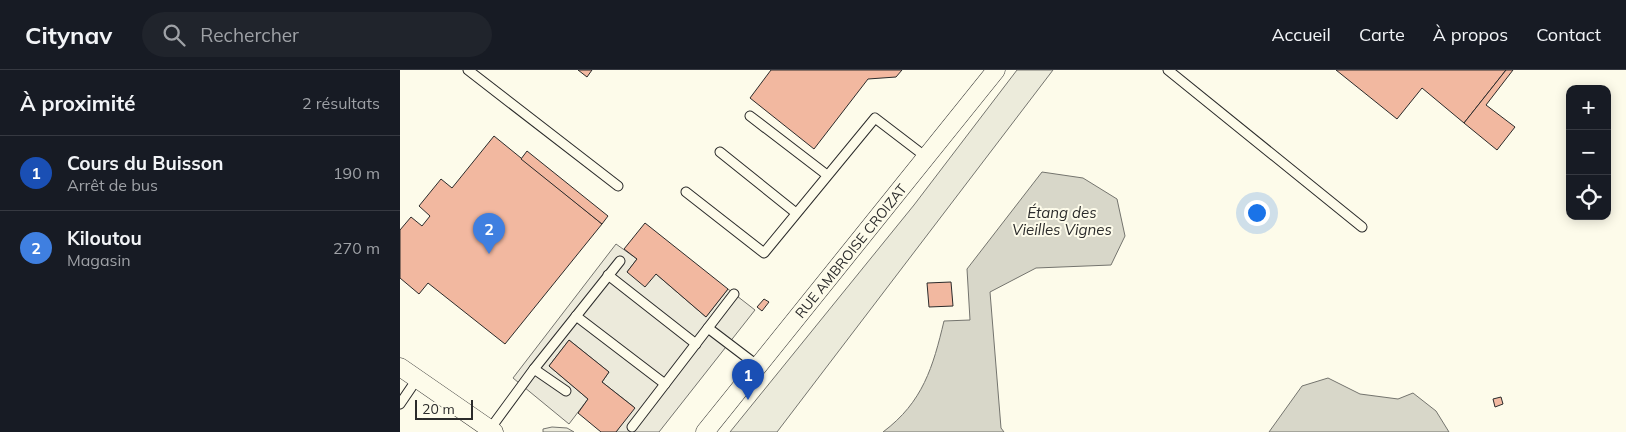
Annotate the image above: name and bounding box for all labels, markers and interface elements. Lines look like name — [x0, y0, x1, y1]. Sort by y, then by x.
search box — [142, 12, 492, 57]
text: Citynav — [25, 20, 112, 50]
icon: search — [160, 21, 188, 49]
text: Rechercher — [200, 23, 299, 47]
text: Accueil — [1271, 23, 1331, 46]
text: Carte — [1359, 23, 1405, 46]
text: À propos — [1433, 23, 1508, 46]
text: Contact — [1536, 23, 1601, 46]
map controls — [1566, 85, 1611, 220]
button: + — [1566, 85, 1611, 130]
text: À proximité — [20, 90, 136, 116]
text: 2 résultats — [302, 93, 380, 113]
button: − — [1566, 130, 1611, 175]
text: Cours du Buisson — [67, 151, 223, 175]
text: 1 — [31, 163, 41, 183]
text: 190 m — [333, 163, 380, 183]
text: Arrêt de bus — [67, 175, 158, 195]
button: locate — [1566, 175, 1611, 220]
street label: RUE AMBROISE CROIZAT — [791, 180, 911, 322]
your location — [1244, 200, 1270, 226]
water label: Étang des Vieilles Vignes — [1012, 203, 1112, 239]
pin: 2 — [473, 213, 505, 254]
text: Kiloutou — [67, 226, 142, 250]
text: 2 — [31, 238, 41, 258]
text: 270 m — [333, 238, 380, 258]
text: Magasin — [67, 250, 131, 270]
pin: 1 — [732, 359, 764, 400]
scale bar — [415, 397, 472, 420]
text: 20 m — [422, 400, 455, 418]

